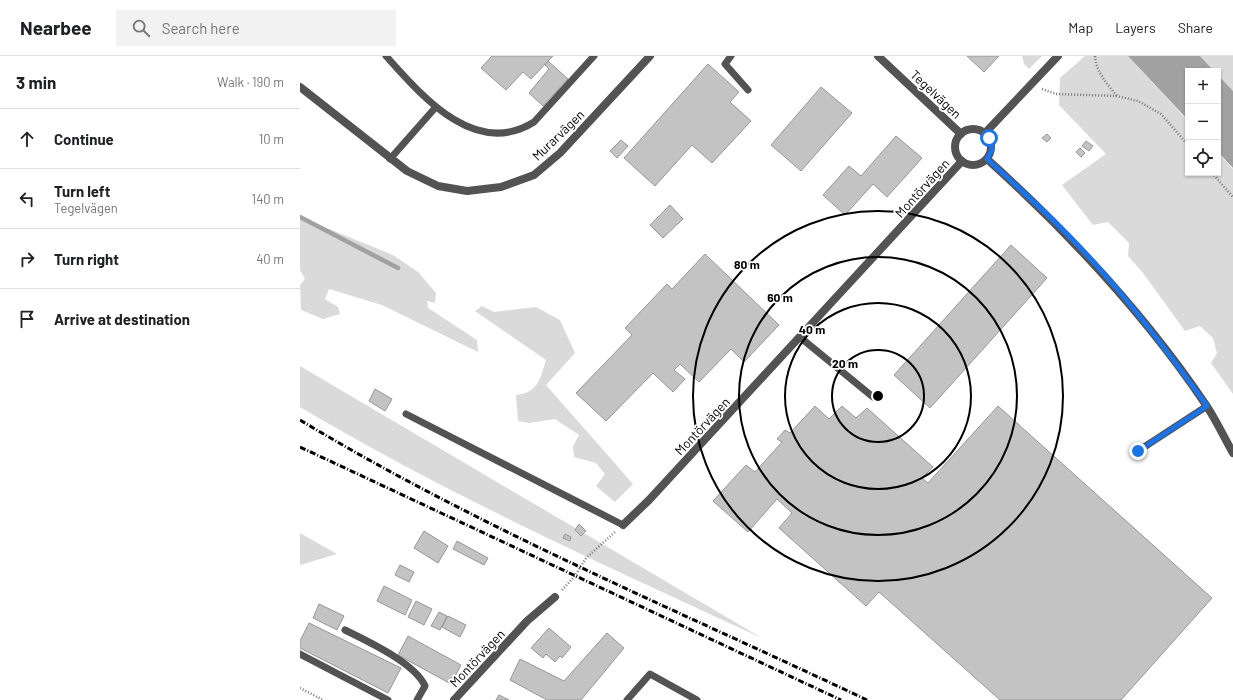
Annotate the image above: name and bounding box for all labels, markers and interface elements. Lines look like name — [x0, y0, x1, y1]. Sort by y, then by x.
search box — [116, 10, 396, 46]
text: Nearbee — [20, 16, 92, 39]
icon: search — [130, 17, 152, 39]
text: Search here — [162, 19, 240, 37]
text: Map — [1068, 19, 1093, 36]
text: Layers — [1115, 19, 1156, 36]
text: Share — [1178, 19, 1213, 36]
street label: Tegelvägen — [907, 66, 965, 122]
map controls — [1185, 68, 1221, 176]
button: + — [1185, 68, 1221, 104]
text: 3 min — [16, 72, 56, 92]
text: Walk · 190 m — [217, 74, 284, 90]
button: − — [1185, 104, 1221, 140]
street label: Murarvägen — [529, 106, 587, 164]
icon: ahead — [16, 128, 38, 150]
route start — [980, 129, 998, 147]
text: Continue — [54, 130, 114, 148]
text: 10 m — [259, 131, 284, 147]
button: locate — [1185, 140, 1221, 176]
street label: Montörvägen — [891, 155, 953, 221]
text: Turn left — [54, 182, 110, 200]
icon: left — [16, 188, 38, 210]
text: 140 m — [252, 191, 284, 207]
text: Tegelvägen — [54, 200, 118, 216]
icon: right — [16, 248, 38, 270]
text: Turn right — [54, 250, 119, 268]
text: 40 m — [256, 251, 284, 267]
text: 80 m — [734, 257, 760, 271]
text: 60 m — [767, 290, 793, 304]
icon: arrive — [16, 308, 38, 330]
text: Arrive at destination — [54, 310, 190, 328]
text: 40 m — [799, 322, 825, 336]
text: 20 m — [832, 356, 858, 370]
centre of rings — [871, 389, 885, 403]
street label: Montörvägen — [671, 394, 733, 458]
route end — [1129, 442, 1147, 460]
street label: Montörvägen — [446, 626, 508, 690]

